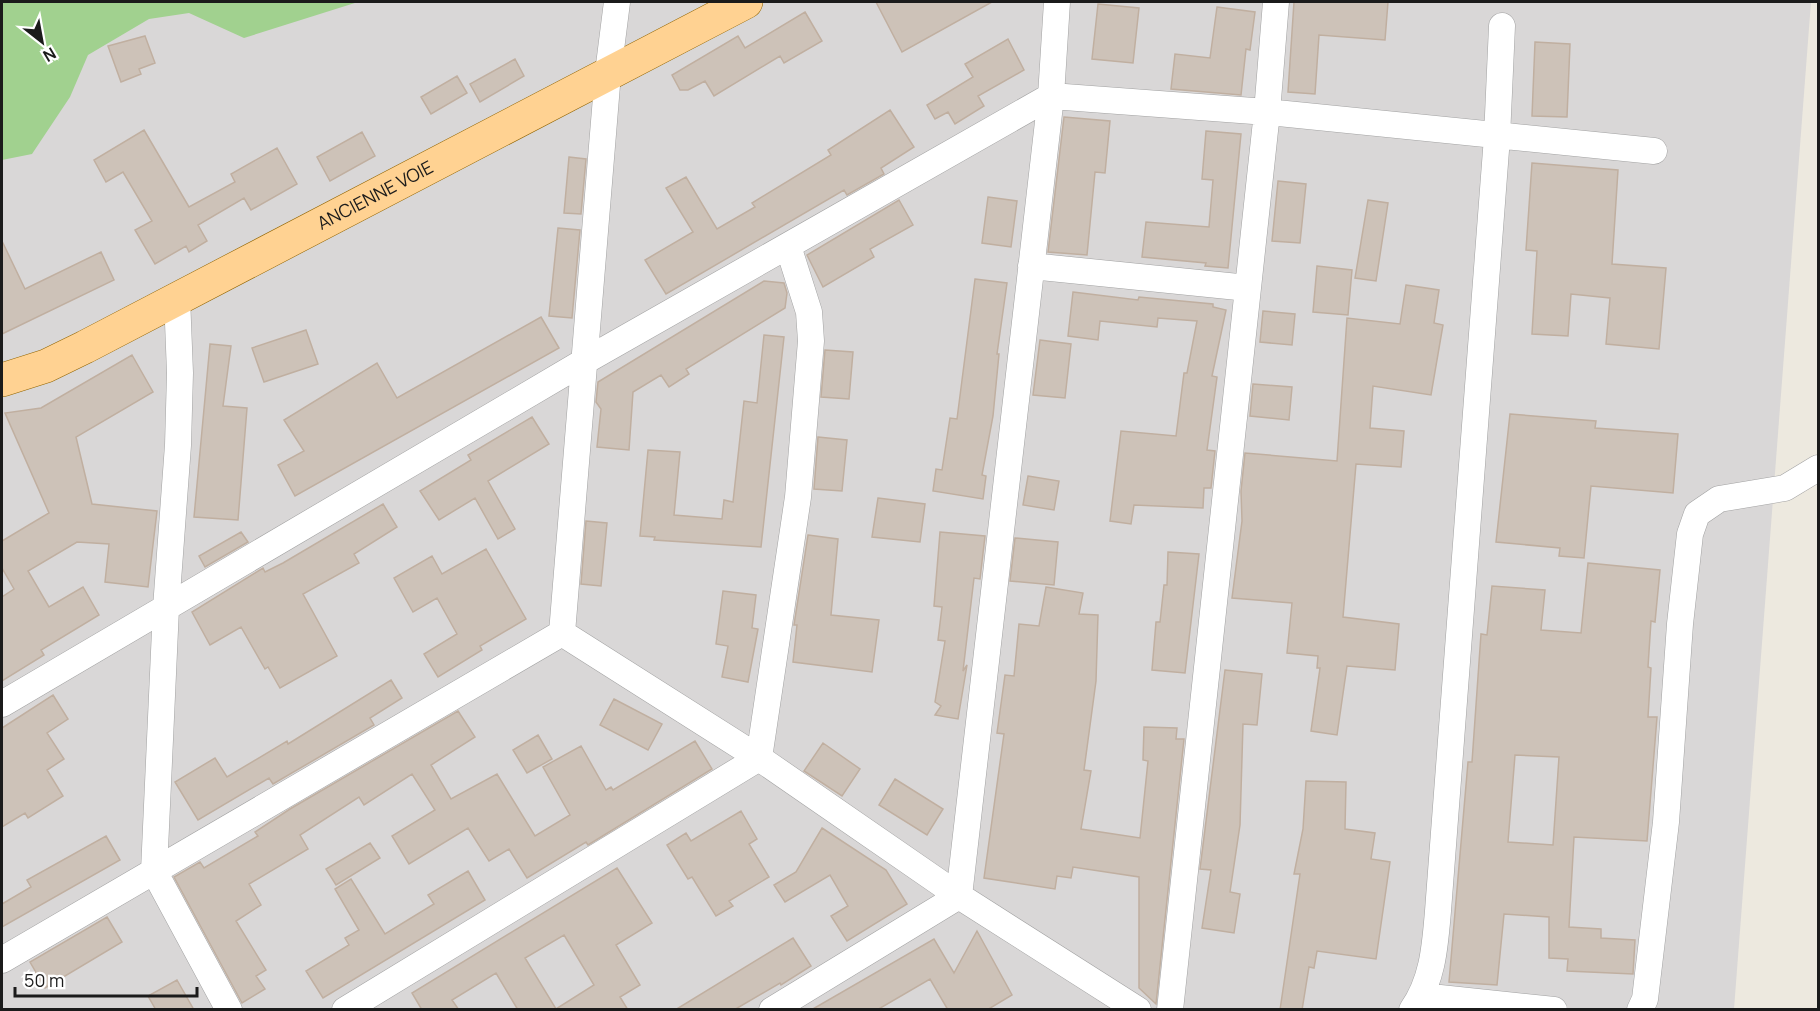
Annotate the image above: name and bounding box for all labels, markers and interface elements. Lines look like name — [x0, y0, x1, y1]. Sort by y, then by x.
north arrow — [12, 12, 72, 72]
text: N — [39, 42, 60, 67]
street label: ANCIENNE VOIE — [313, 154, 437, 235]
scale bar — [15, 960, 196, 998]
text: 50 m — [24, 968, 64, 992]

